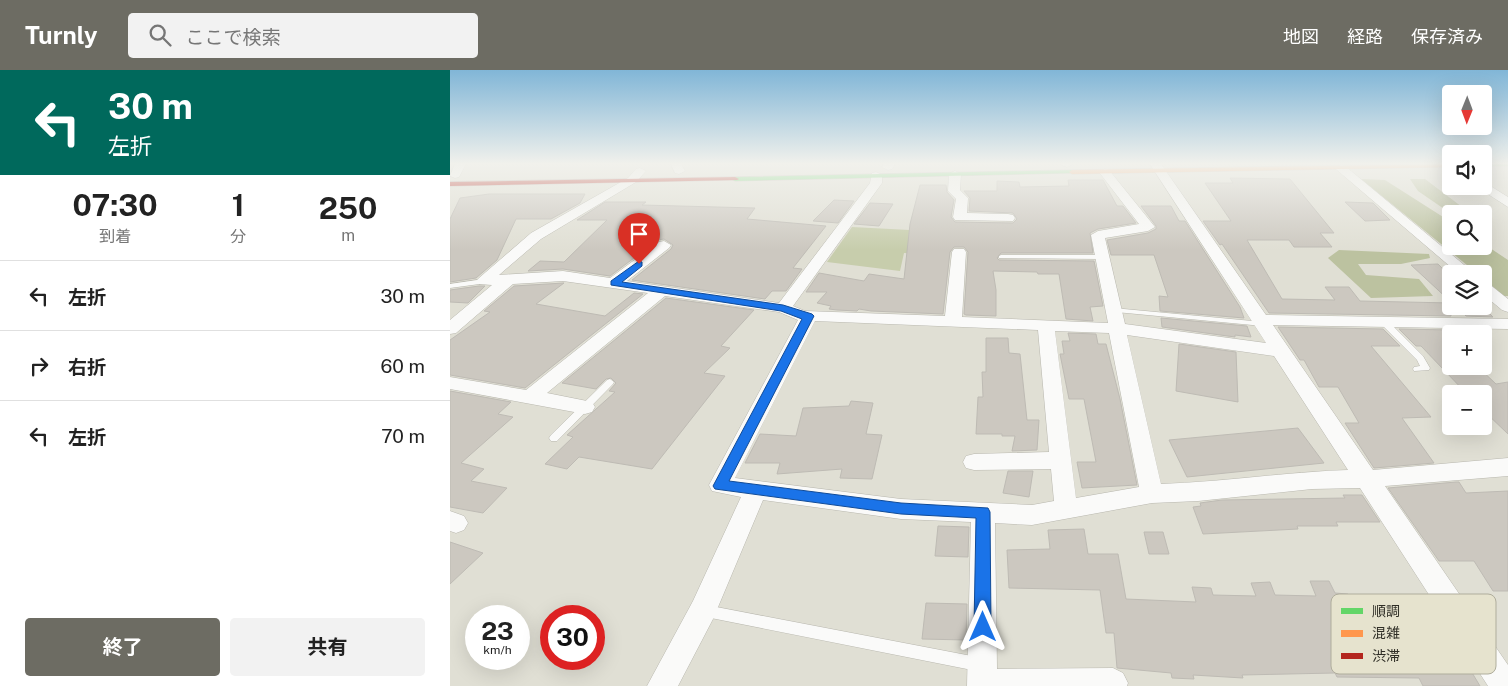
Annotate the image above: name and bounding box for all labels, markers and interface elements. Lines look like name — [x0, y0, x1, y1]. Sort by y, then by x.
search box — [128, 13, 478, 58]
text: Turnly — [25, 21, 98, 49]
icon: search — [146, 21, 174, 49]
text: ここで検索 — [186, 26, 281, 48]
text: 地図 — [1283, 26, 1319, 47]
text: 経路 — [1347, 26, 1383, 47]
text: 保存済み — [1411, 26, 1483, 47]
north arrow — [1442, 85, 1492, 135]
map controls — [1442, 85, 1492, 435]
text: 30 m — [108, 86, 193, 127]
icon: left — [25, 90, 90, 155]
text: 左折 — [108, 133, 152, 159]
button: sound — [1442, 145, 1492, 195]
text: 07:30 — [73, 187, 158, 223]
text: 1 — [232, 187, 245, 223]
text: 250 — [319, 190, 377, 226]
button: search — [1442, 205, 1492, 255]
pin — [618, 213, 660, 264]
icon: arrive — [625, 220, 653, 248]
text: m — [341, 226, 355, 245]
text: 到着 — [99, 227, 131, 246]
text: 分 — [230, 227, 246, 246]
button: layers — [1442, 265, 1492, 315]
icon: left — [25, 282, 53, 310]
text: 30 m — [380, 285, 425, 307]
text: 左折 — [68, 286, 106, 308]
button: + — [1442, 325, 1492, 375]
icon: right — [25, 352, 53, 380]
text: 60 m — [381, 355, 425, 377]
text: 右折 — [68, 356, 106, 378]
button: − — [1442, 385, 1492, 435]
icon: left — [25, 422, 53, 450]
text: 70 m — [381, 425, 425, 447]
text: 左折 — [68, 426, 106, 448]
legend — [1331, 594, 1496, 674]
position arrow — [956, 600, 1008, 652]
text: 順調 — [1372, 603, 1400, 619]
speed limit sign: 30 — [540, 605, 605, 670]
text: 23 — [481, 616, 514, 646]
button: 終了 — [25, 618, 220, 676]
button: 共有 — [230, 618, 425, 676]
text: 混雑 — [1372, 625, 1400, 641]
text: km/h — [483, 643, 512, 657]
text: 渋滞 — [1372, 648, 1400, 664]

